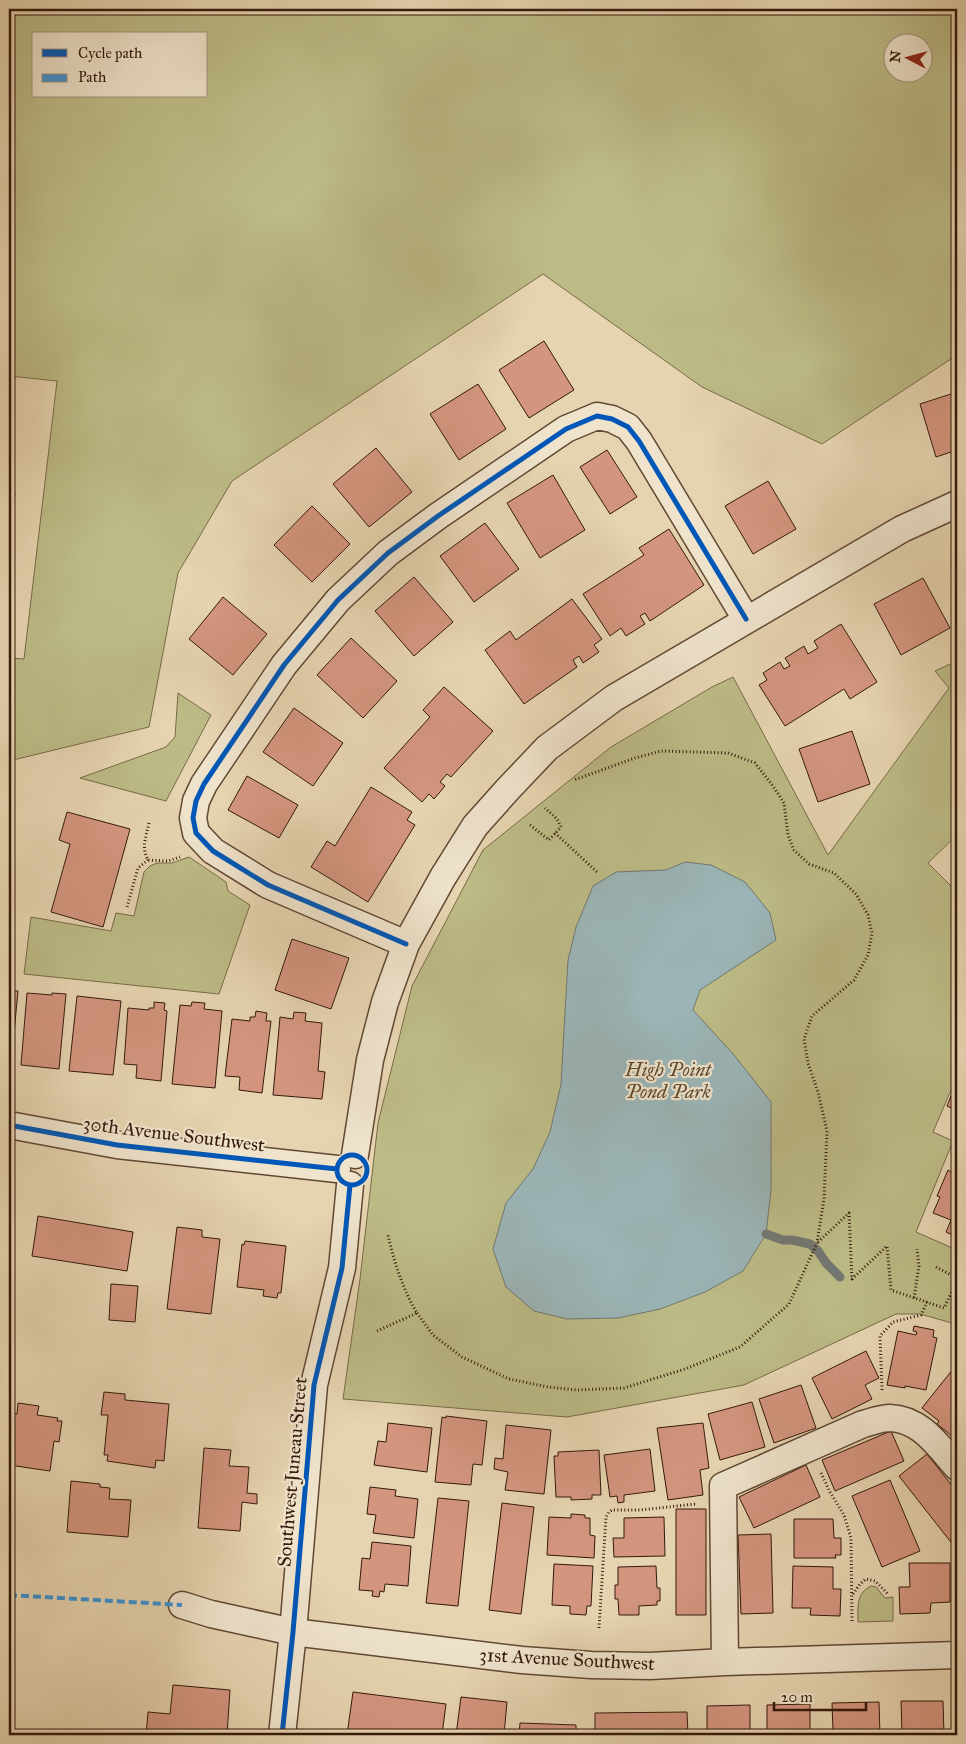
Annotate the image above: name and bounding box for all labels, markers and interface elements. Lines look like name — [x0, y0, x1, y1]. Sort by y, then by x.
legend — [32, 32, 208, 98]
north arrow — [884, 32, 934, 82]
text: Cycle path — [78, 44, 143, 62]
text: N — [886, 50, 905, 63]
text: Path — [78, 68, 107, 86]
park label: High Point Pond Park — [624, 1058, 712, 1103]
street label: 30th Avenue Southwest — [82, 1111, 266, 1157]
street label: Southwest Juneau Street — [272, 1376, 313, 1568]
street label: 31st Avenue Southwest — [479, 1643, 656, 1675]
scale bar — [774, 1679, 866, 1711]
text: 20 m — [781, 1688, 813, 1706]

